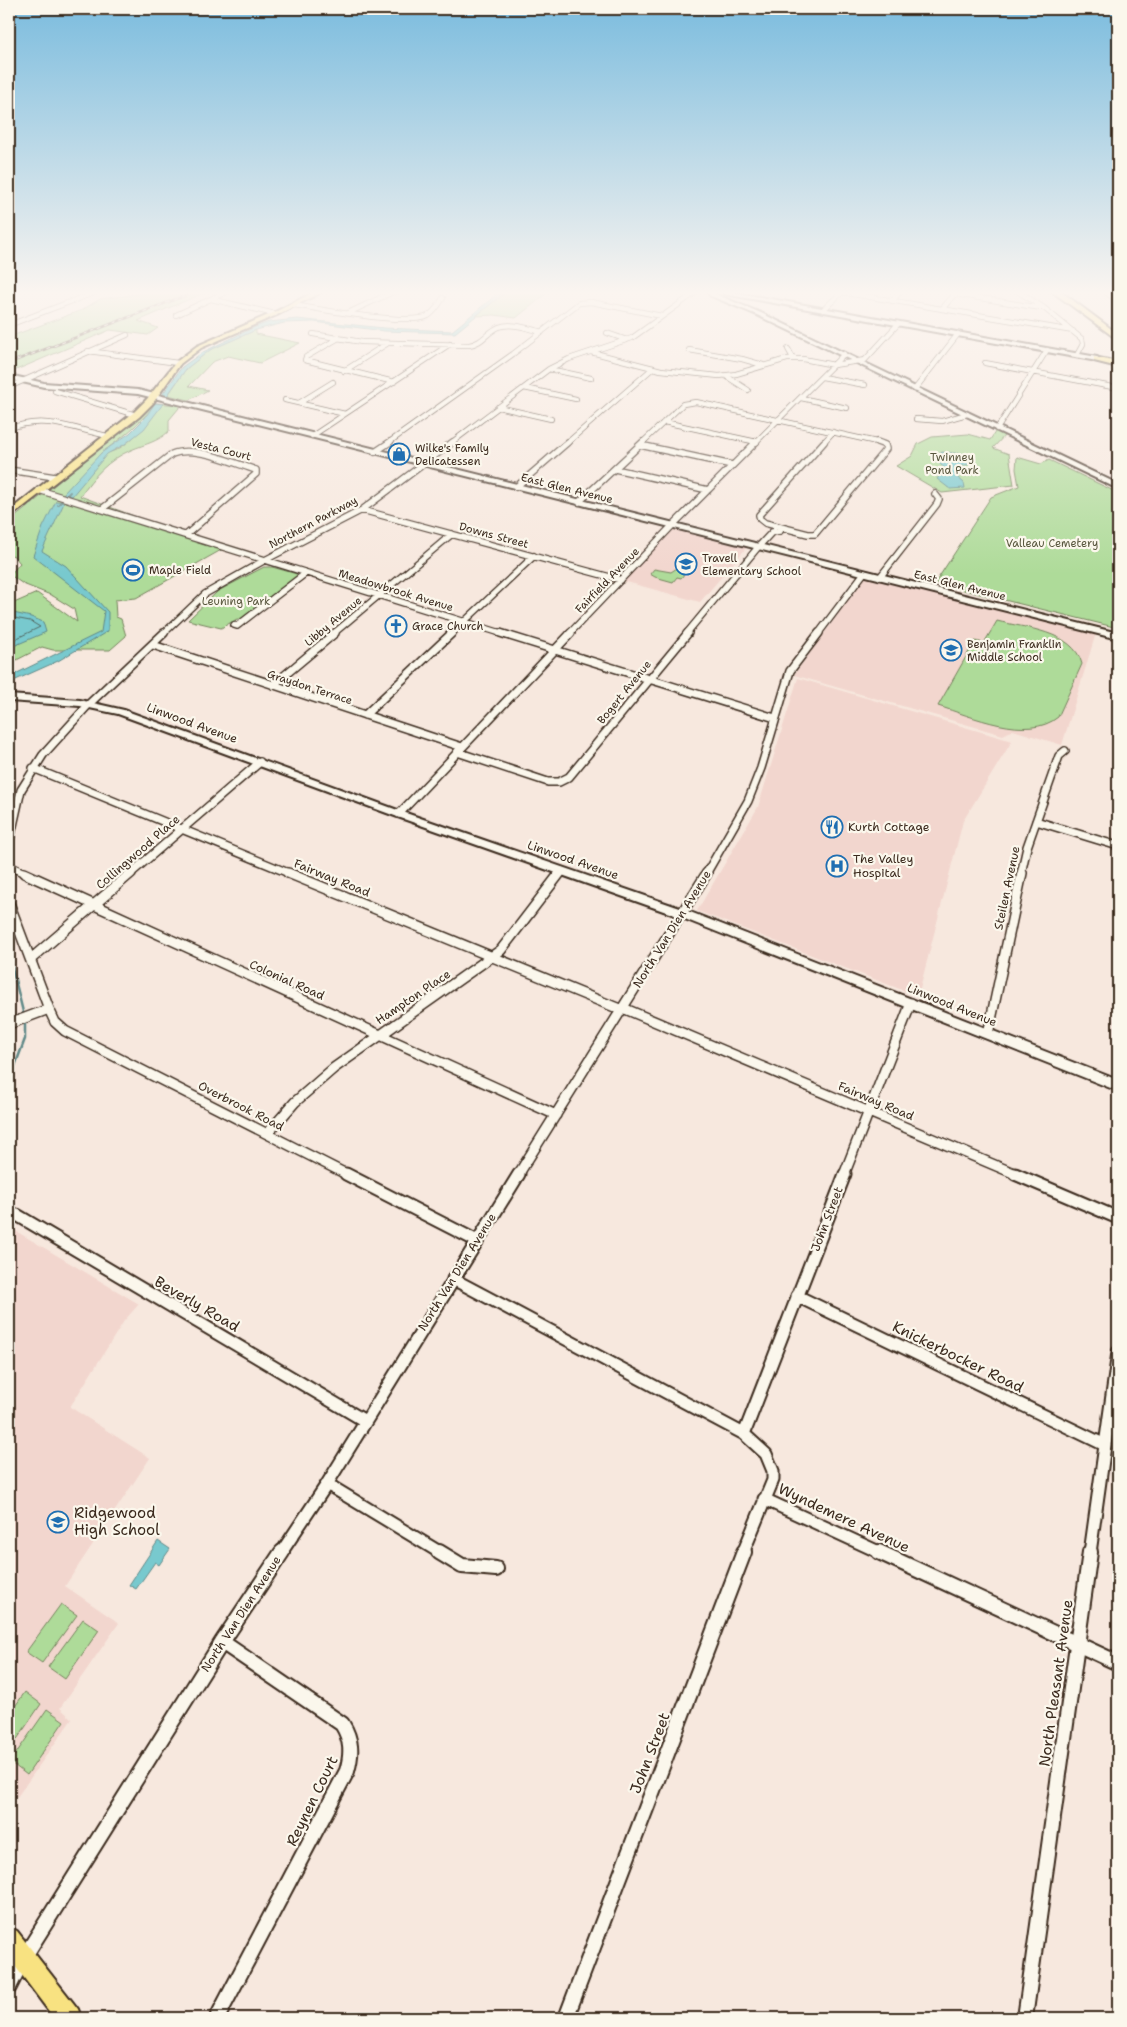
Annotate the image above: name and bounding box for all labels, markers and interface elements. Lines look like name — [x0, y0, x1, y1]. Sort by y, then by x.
street label: Vesta Court — [189, 435, 253, 464]
place label: Wilke's Family Delicatessen — [415, 441, 489, 469]
shop icon: Wilke's Family Delicatessen — [387, 442, 411, 466]
park label: Twinney Pond Park — [925, 450, 979, 478]
street label: East Glen Avenue — [519, 470, 614, 507]
street label: Northern Parkway — [266, 493, 360, 552]
street label: Downs Street — [457, 519, 530, 552]
park label: Valleau Cemetery — [1006, 536, 1098, 551]
street label: Fairfield Avenue — [572, 544, 643, 617]
place label: Travell Elementary School — [702, 551, 802, 579]
school or university icon: Travell Elementary School — [674, 552, 698, 576]
sports icon: Maple Field — [121, 558, 145, 582]
place label: Maple Field — [149, 563, 211, 578]
street label: Meadowbrook Avenue — [337, 566, 455, 615]
street label: East Glen Avenue — [912, 567, 1007, 604]
street label: Libby Avenue — [301, 593, 365, 650]
park label: Leuning Park — [202, 594, 270, 609]
church icon: Grace Church — [384, 614, 408, 638]
place label: Grace Church — [412, 619, 483, 634]
place label: Benjamin Franklin Middle School — [967, 637, 1062, 665]
school or university icon: Benjamin Franklin Middle School — [939, 638, 963, 662]
street label: Bogert Avenue — [594, 657, 655, 727]
street label: Graydon Terrace — [265, 667, 354, 708]
street label: Linwood Avenue — [144, 699, 240, 747]
street label: Collingwood Place — [93, 811, 183, 893]
restaurant icon: Kurth Cottage — [820, 815, 844, 839]
place label: Kurth Cottage — [848, 819, 930, 835]
street label: Linwood Avenue — [525, 837, 621, 883]
street label: Steilen Avenue — [990, 844, 1024, 931]
place label: The Valley Hospital — [853, 851, 913, 881]
hospital icon: The Valley Hospital — [825, 854, 849, 878]
street label: Fairway Road — [291, 855, 373, 901]
street label: North Van Dien Avenue — [629, 867, 715, 991]
street label: Colonial Road — [247, 956, 327, 1004]
street label: Hampton Place — [372, 966, 454, 1028]
street label: Linwood Avenue — [905, 980, 999, 1030]
street label: Overbrook Road — [195, 1077, 287, 1135]
street label: Fairway Road — [836, 1078, 917, 1124]
street label: John Street — [807, 1184, 847, 1254]
street label: North Van Dien Avenue — [414, 1210, 500, 1334]
street label: Beverly Road — [151, 1272, 244, 1337]
street label: Knickerbocker Road — [889, 1316, 1027, 1398]
street label: Wyndemere Avenue — [775, 1479, 913, 1557]
place label: Ridgewood High School — [74, 1503, 160, 1540]
school or university icon: Ridgewood High School — [46, 1510, 70, 1534]
street label: North Van Dien Avenue — [197, 1553, 285, 1675]
street label: North Pleasant Avenue — [1034, 1598, 1078, 1768]
street label: John Street — [625, 1710, 675, 1796]
street label: Reynen Court — [281, 1752, 343, 1850]

